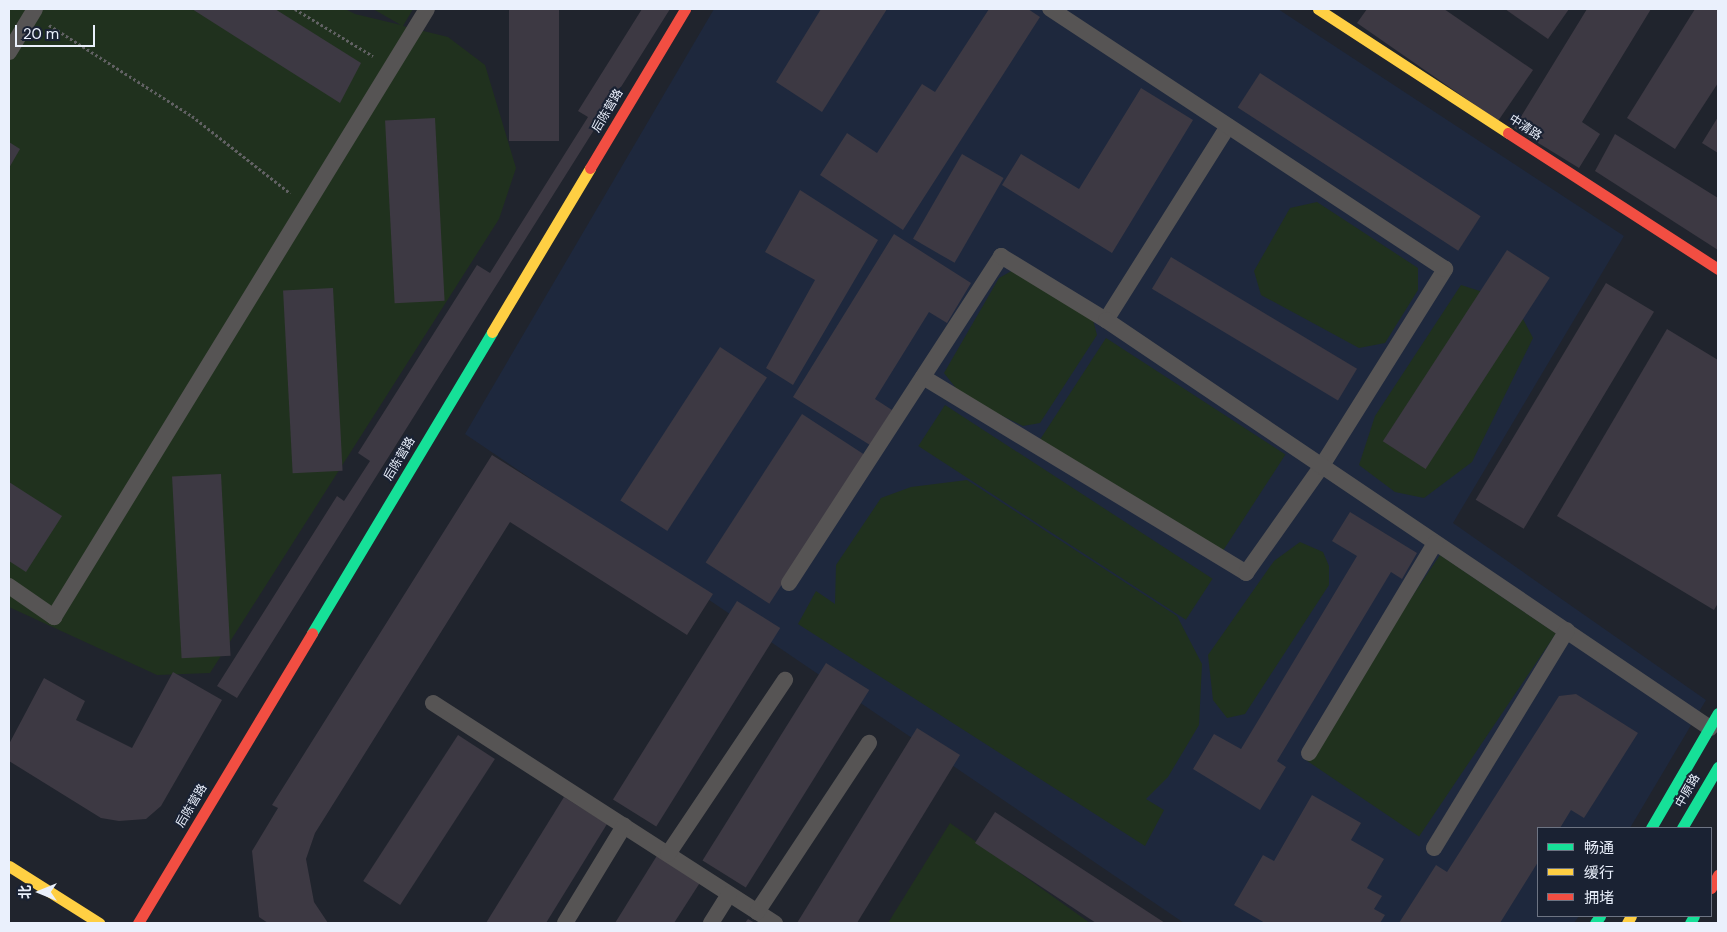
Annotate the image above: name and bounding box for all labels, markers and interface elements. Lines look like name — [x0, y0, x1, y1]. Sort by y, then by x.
scale bar — [18, 15, 98, 47]
text: 20 m — [23, 24, 59, 44]
street label: 后陈营路 — [589, 87, 627, 135]
street label: 中清路 — [1506, 112, 1544, 144]
street label: 后陈营路 — [381, 435, 419, 483]
street label: 中原路 — [1673, 772, 1703, 810]
street label: 后陈营路 — [173, 782, 211, 830]
legend — [1537, 827, 1712, 917]
text: 畅通 — [1584, 838, 1614, 858]
text: 缓行 — [1584, 863, 1614, 883]
north arrow — [15, 867, 65, 917]
text: 北 — [16, 885, 34, 899]
text: 拥堵 — [1584, 888, 1614, 908]

